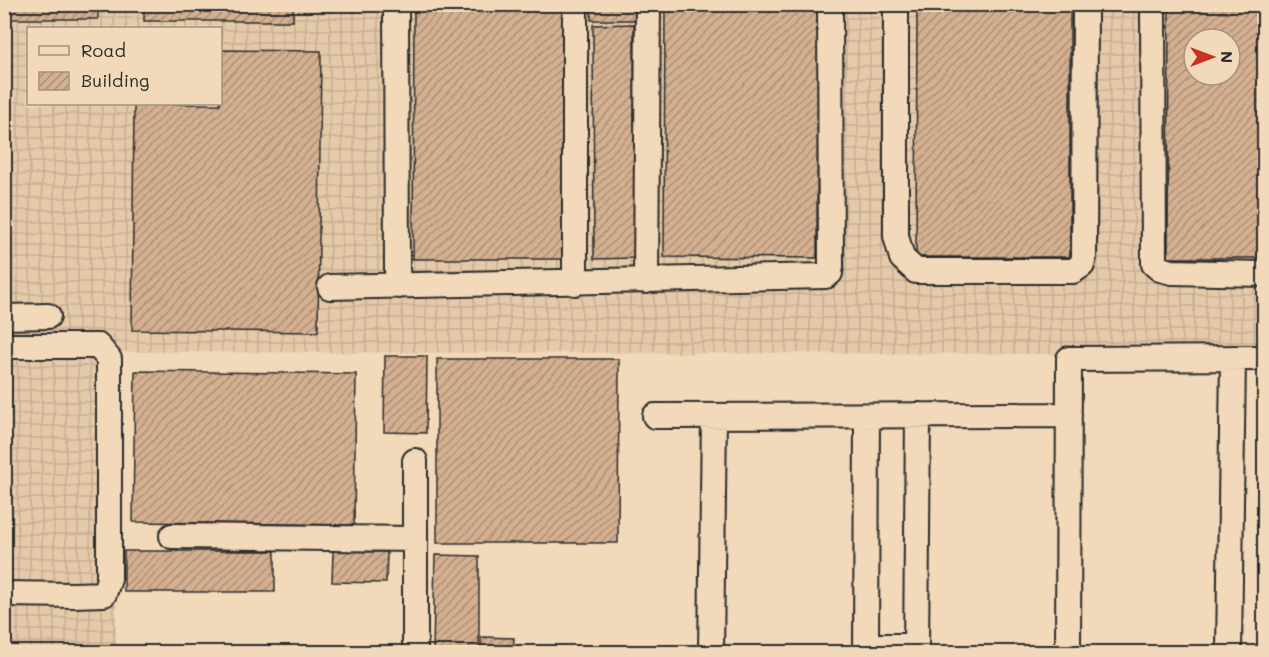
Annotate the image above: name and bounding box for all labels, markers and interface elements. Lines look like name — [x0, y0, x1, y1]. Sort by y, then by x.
legend — [27, 27, 222, 105]
north arrow — [1182, 27, 1242, 87]
text: Road — [81, 38, 126, 62]
text: N — [1217, 51, 1238, 63]
text: Building — [81, 68, 149, 92]

